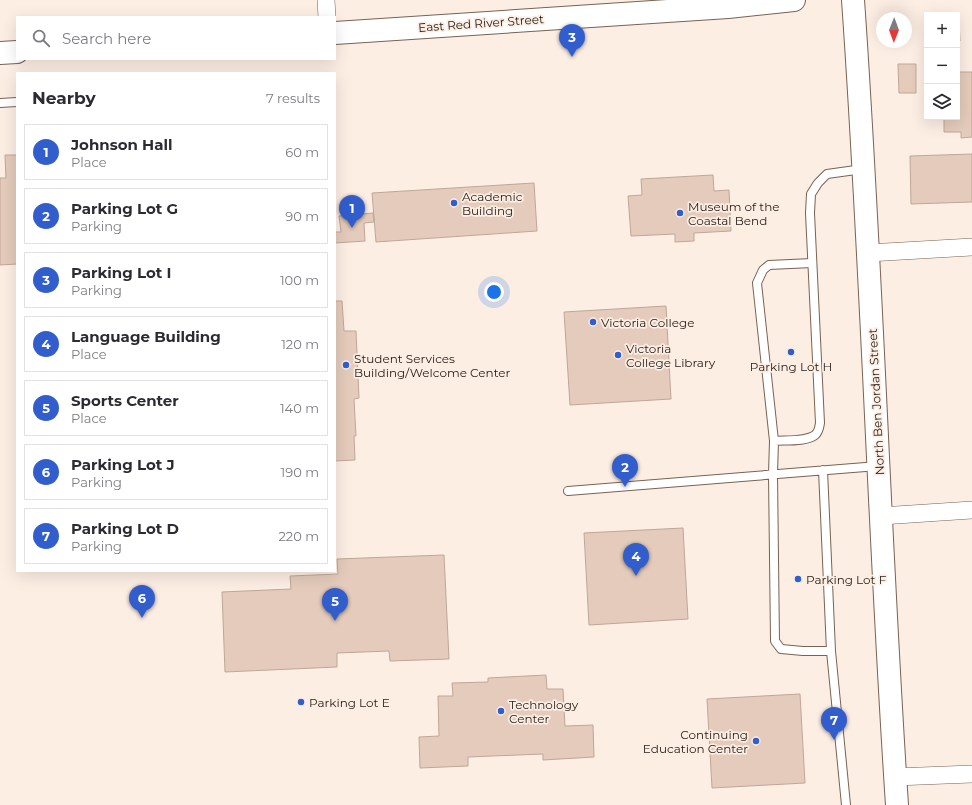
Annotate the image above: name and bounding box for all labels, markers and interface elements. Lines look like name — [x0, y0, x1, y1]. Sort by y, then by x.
street label: East Red River Street — [418, 11, 544, 35]
north arrow — [876, 12, 912, 48]
map controls — [924, 12, 960, 120]
button: + — [924, 12, 960, 48]
search box — [16, 16, 336, 60]
pin: 3 — [559, 24, 585, 57]
icon: search — [30, 27, 52, 49]
text: Search here — [62, 29, 151, 48]
button: − — [924, 48, 960, 84]
button: layers — [924, 84, 960, 120]
text: Nearby — [32, 88, 96, 108]
text: 7 results — [266, 90, 320, 106]
text: Johnson Hall — [71, 135, 172, 154]
text: 1 — [43, 144, 49, 160]
text: 60 m — [285, 144, 319, 160]
text: Place — [71, 154, 107, 170]
place label: Academic Building — [462, 189, 523, 218]
pin: 1 — [339, 195, 365, 228]
marker: Academic Building — [449, 198, 459, 208]
text: Parking Lot G — [71, 199, 178, 218]
place label: Museum of the Coastal Bend — [688, 199, 780, 228]
text: 2 — [42, 208, 50, 224]
text: 90 m — [285, 208, 319, 224]
marker: Museum of the Coastal Bend — [675, 208, 685, 218]
text: Parking — [71, 218, 122, 234]
text: Parking Lot I — [71, 263, 171, 282]
text: 3 — [42, 272, 50, 288]
text: 100 m — [280, 272, 319, 288]
text: Parking — [71, 282, 122, 298]
your location — [484, 282, 504, 302]
place label: Victoria College — [601, 315, 695, 330]
marker: Victoria College — [588, 317, 598, 327]
text: Language Building — [71, 327, 221, 346]
street label: North Ben Jordan Street — [865, 328, 887, 476]
text: 4 — [42, 336, 50, 352]
text: 120 m — [281, 336, 319, 352]
place label: Victoria College Library — [626, 341, 716, 370]
text: Place — [71, 346, 107, 362]
marker: Parking Lot H — [786, 347, 796, 357]
marker: Victoria College Library — [613, 350, 623, 360]
place label: Student Services Building/Welcome Center — [354, 351, 511, 380]
place label: Parking Lot H — [750, 359, 832, 374]
marker: Student Services Building/Welcome Center — [341, 360, 351, 370]
text: Sports Center — [71, 391, 179, 410]
text: 5 — [42, 400, 50, 416]
text: 140 m — [280, 400, 319, 416]
text: Place — [71, 410, 107, 426]
pin: 2 — [612, 454, 638, 487]
text: Parking Lot J — [71, 455, 175, 474]
text: 6 — [42, 464, 50, 480]
text: 190 m — [281, 464, 319, 480]
text: Parking — [71, 474, 122, 490]
text: Parking Lot D — [71, 519, 179, 538]
text: 7 — [42, 528, 50, 544]
text: 220 m — [278, 528, 319, 544]
text: Parking — [71, 538, 122, 554]
pin: 4 — [623, 543, 649, 576]
place label: Parking Lot F — [806, 572, 887, 587]
marker: Parking Lot F — [793, 574, 803, 584]
pin: 6 — [129, 585, 155, 618]
pin: 5 — [322, 588, 348, 621]
place label: Parking Lot E — [309, 695, 390, 710]
marker: Parking Lot E — [296, 697, 306, 707]
place label: Technology Center — [509, 697, 579, 726]
marker: Technology Center — [496, 706, 506, 716]
pin: 7 — [821, 707, 847, 740]
place label: Continuing Education Center — [643, 727, 748, 756]
marker: Continuing Education Center — [751, 736, 761, 746]

